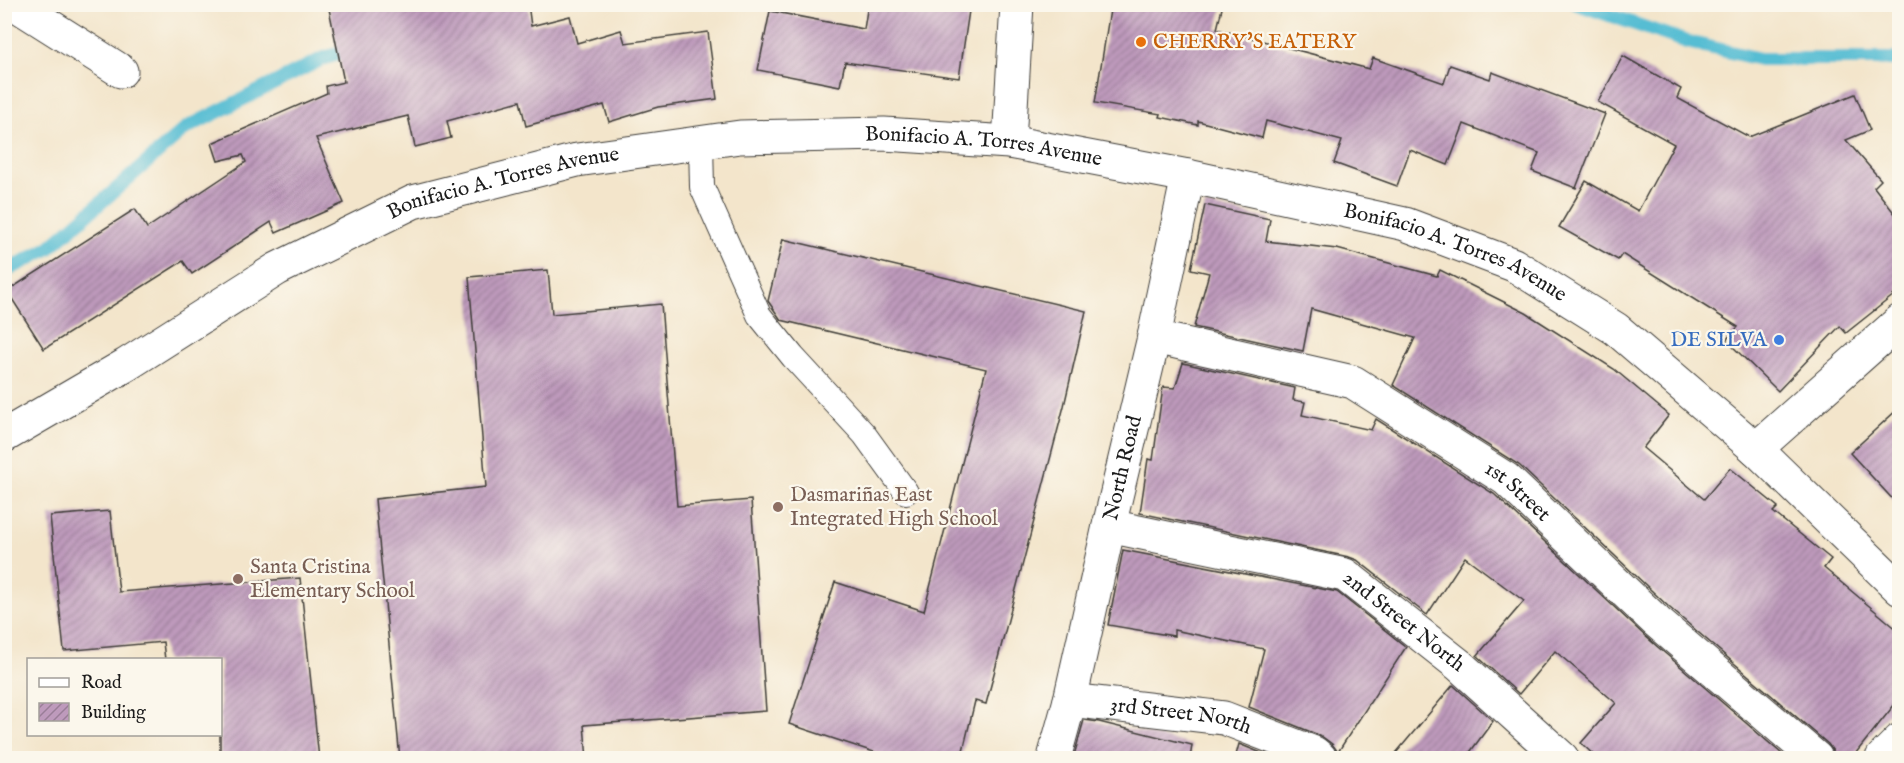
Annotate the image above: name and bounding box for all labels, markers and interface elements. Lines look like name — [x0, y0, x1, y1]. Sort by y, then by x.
place label: CHERRY'S EATERY — [1153, 29, 1358, 56]
marker: CHERRY'S EATERY — [1134, 35, 1148, 49]
street label: Bonifacio A. Torres Avenue — [865, 120, 1105, 173]
street label: Bonifacio A. Torres Avenue — [383, 141, 621, 226]
street label: Bonifacio A. Torres Avenue — [1341, 197, 1572, 308]
place label: DE SILVA — [1670, 327, 1768, 354]
marker: DE SILVA — [1772, 333, 1786, 347]
street label: North Road — [1097, 412, 1148, 523]
street label: 1st Street — [1480, 455, 1556, 528]
place label: Dasmariñas East Integrated High School — [790, 482, 998, 533]
marker: Dasmariñas East Integrated High School — [771, 500, 785, 514]
place label: Santa Cristina Elementary School — [250, 554, 415, 605]
street label: 2nd Street North — [1337, 565, 1471, 678]
marker: Santa Cristina Elementary School — [231, 572, 245, 586]
legend — [27, 658, 222, 736]
text: Road — [81, 672, 122, 695]
street label: 3rd Street North — [1109, 691, 1255, 741]
text: Building — [81, 702, 146, 725]

